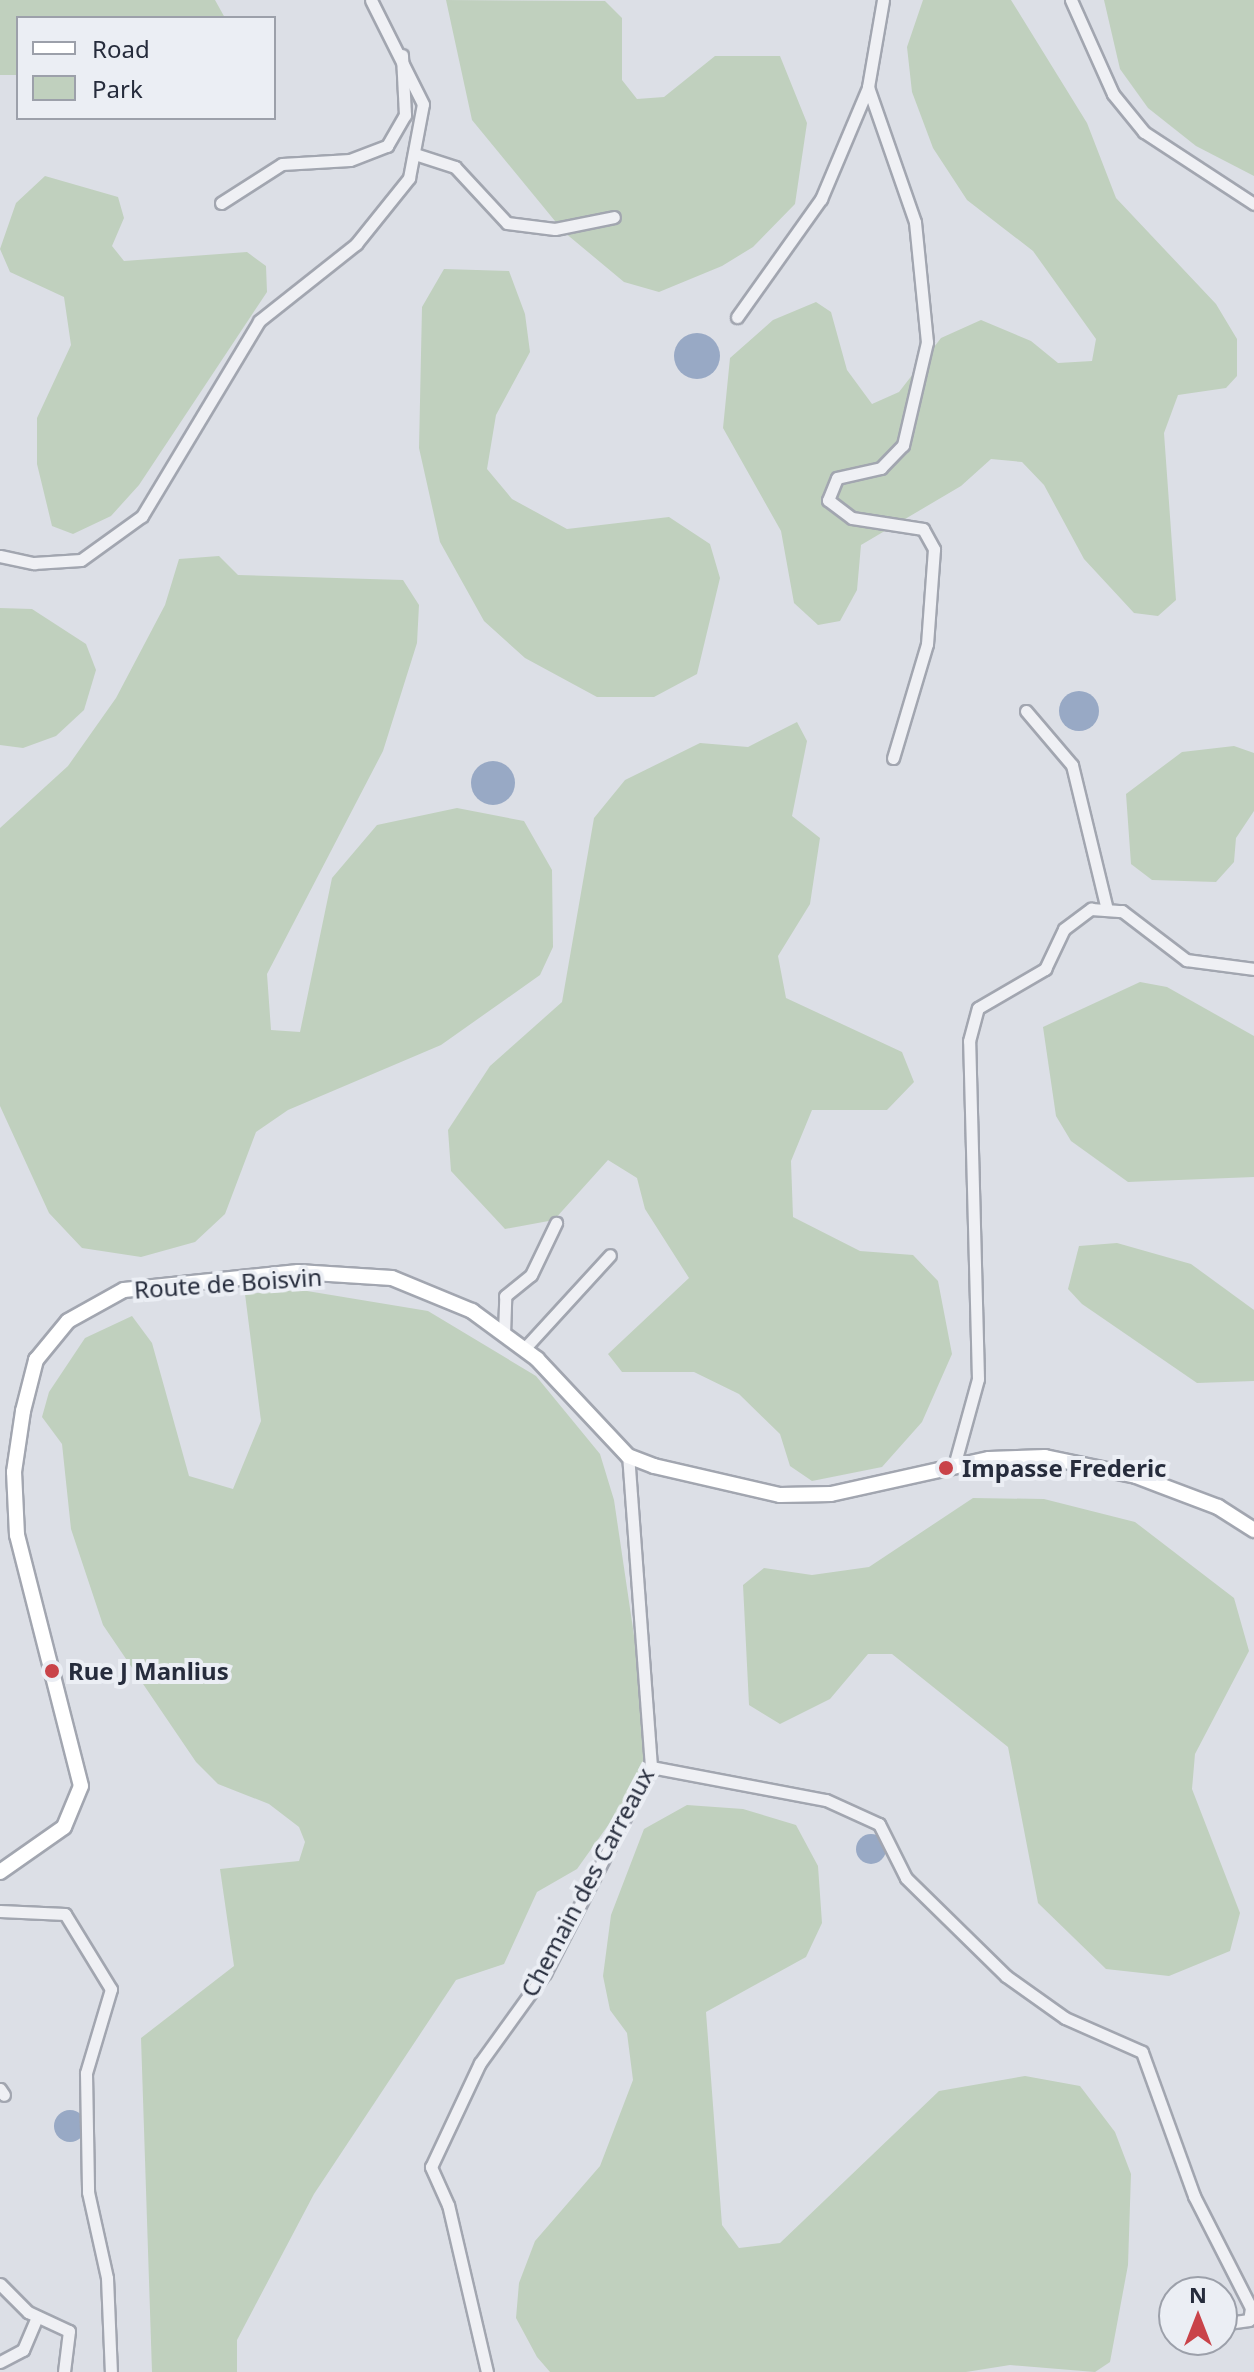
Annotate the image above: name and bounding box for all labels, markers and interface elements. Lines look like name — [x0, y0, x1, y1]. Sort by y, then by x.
legend — [16, 16, 276, 120]
text: Road — [92, 32, 150, 65]
text: Park — [92, 72, 143, 105]
street label: Route de Boisvin — [133, 1262, 323, 1304]
place label: Impasse Frederic — [962, 1454, 1166, 1482]
marker: Impasse Frederic — [937, 1459, 955, 1477]
place label: Rue J Manlius — [68, 1657, 229, 1685]
marker: Rue J Manlius — [43, 1662, 61, 1680]
street label: Chemain des Carreaux — [514, 1763, 660, 2001]
north arrow — [1158, 2276, 1238, 2356]
text: N — [1189, 2279, 1207, 2309]

